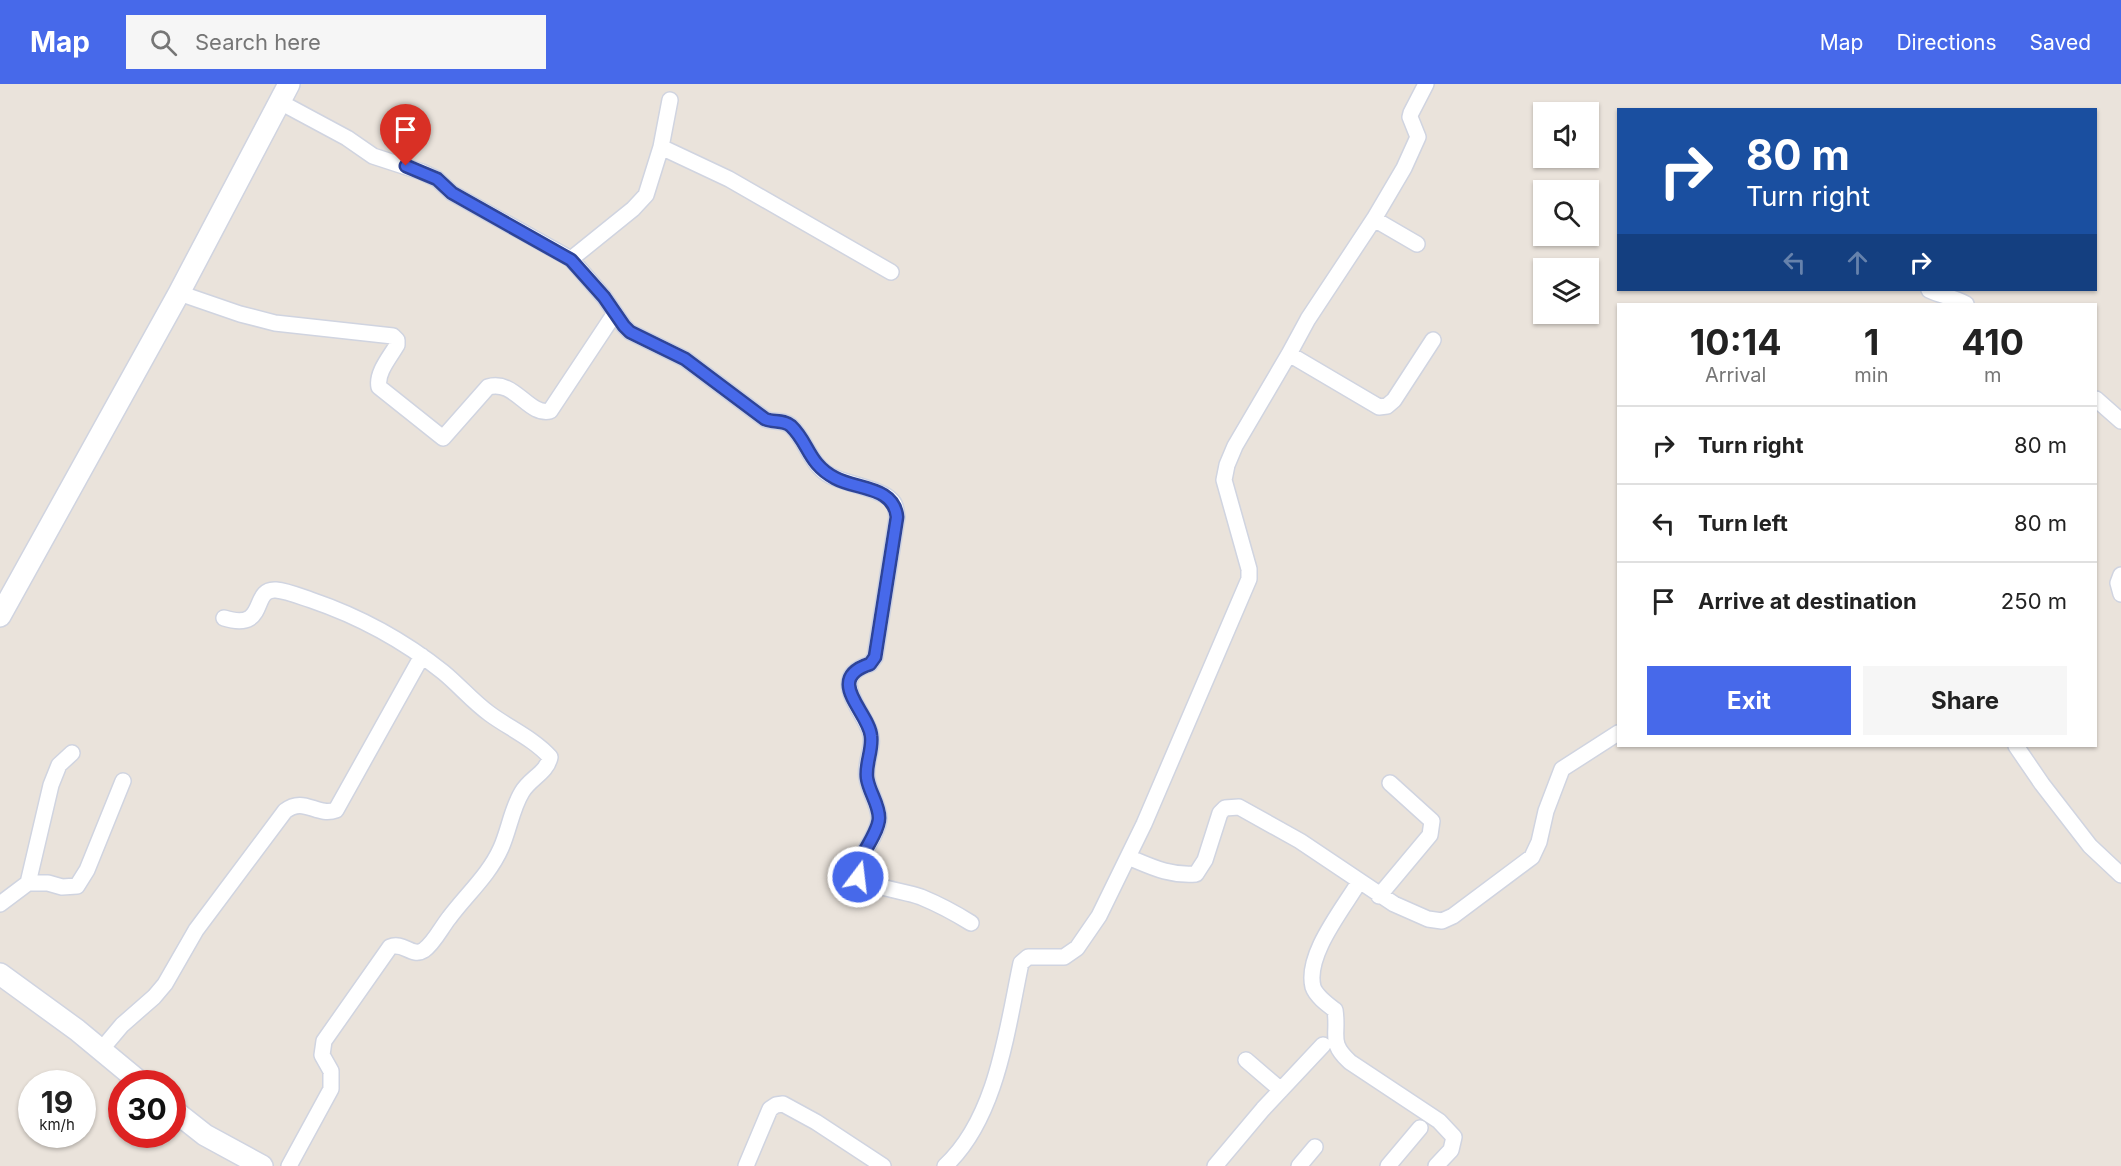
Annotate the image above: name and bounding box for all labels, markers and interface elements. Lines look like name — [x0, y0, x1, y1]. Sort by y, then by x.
search box — [126, 15, 546, 69]
text: Map — [30, 25, 90, 59]
icon: search — [147, 26, 180, 59]
text: Search here — [195, 29, 321, 55]
text: Map — [1820, 30, 1863, 55]
text: Directions — [1896, 30, 1997, 55]
text: Saved — [2030, 30, 2091, 55]
map controls — [1533, 102, 1599, 324]
button: sound — [1533, 102, 1599, 168]
pin — [380, 104, 431, 166]
icon: arrive — [389, 113, 422, 146]
text: 80 m — [1746, 129, 1850, 180]
icon: right — [1647, 132, 1725, 210]
button: search — [1533, 180, 1599, 246]
text: Turn right — [1746, 180, 1870, 213]
icon: left — [1778, 246, 1811, 279]
icon: ahead — [1841, 246, 1874, 279]
icon: right — [1904, 246, 1937, 279]
button: layers — [1533, 258, 1599, 324]
text: 10:14 — [1690, 320, 1782, 364]
text: 1 — [1864, 320, 1879, 364]
text: 410 — [1961, 320, 2024, 364]
text: Arrival — [1705, 363, 1766, 387]
text: min — [1854, 363, 1889, 387]
text: m — [1984, 363, 2002, 387]
icon: right — [1647, 429, 1680, 462]
text: Turn right — [1698, 432, 1804, 458]
text: 80 m — [2014, 432, 2067, 458]
icon: left — [1647, 507, 1680, 540]
text: Turn left — [1698, 510, 1788, 536]
text: 80 m — [2014, 510, 2067, 536]
icon: arrive — [1647, 585, 1680, 618]
text: Arrive at destination — [1698, 588, 1917, 614]
text: 250 m — [2001, 588, 2067, 614]
button: Exit — [1647, 666, 1851, 735]
button: Share — [1863, 666, 2067, 735]
position arrow — [826, 845, 890, 909]
speed limit sign: 30 — [108, 1070, 186, 1148]
text: 19 — [41, 1084, 73, 1120]
text: km/h — [39, 1115, 75, 1134]

